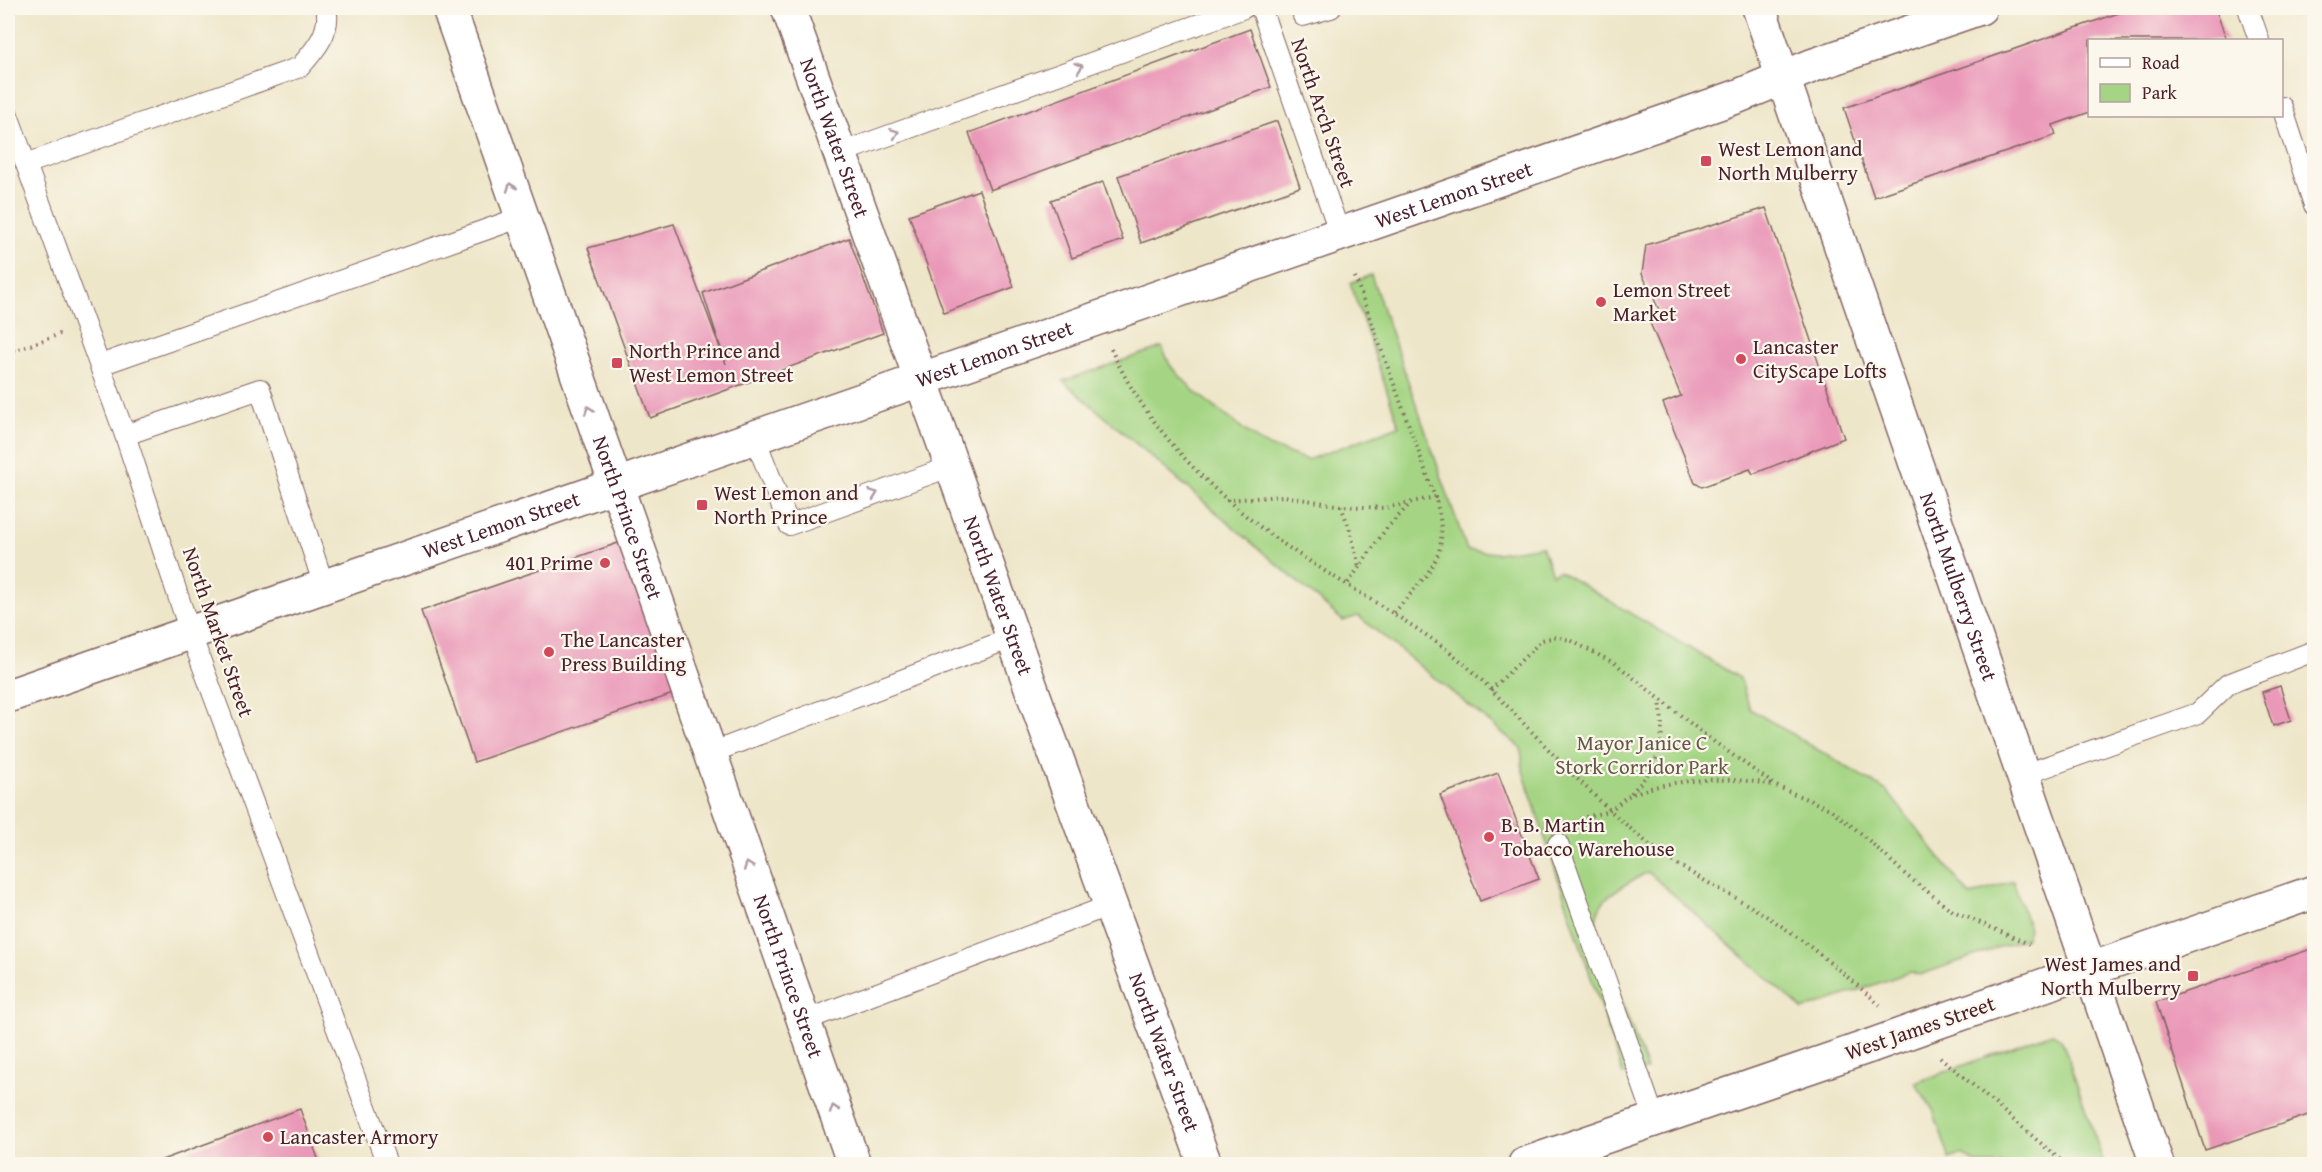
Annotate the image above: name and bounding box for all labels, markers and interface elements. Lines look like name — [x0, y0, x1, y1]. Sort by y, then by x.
street label: North Arch Street — [1283, 34, 1364, 192]
legend — [2088, 39, 2283, 117]
text: Road — [2142, 49, 2180, 76]
street label: North Water Street — [792, 54, 878, 222]
one-way arrow — [1073, 62, 1083, 75]
text: Park — [2142, 79, 2178, 106]
one-way arrow — [889, 128, 900, 141]
place label: West Lemon and North Mulberry — [1718, 133, 1863, 188]
street label: West Lemon Street — [1370, 153, 1537, 236]
marker: West Lemon and North Mulberry — [1699, 154, 1713, 168]
one-way arrow — [506, 182, 518, 192]
place label: Lemon Street Market — [1613, 274, 1731, 329]
marker: Lemon Street Market — [1594, 295, 1608, 309]
street label: West Lemon Street — [911, 312, 1078, 395]
place label: Lancaster CityScape Lofts — [1753, 331, 1887, 386]
place label: North Prince and West Lemon Street — [629, 335, 794, 390]
marker: Lancaster CityScape Lofts — [1734, 352, 1748, 366]
marker: North Prince and West Lemon Street — [610, 356, 624, 370]
one-way arrow — [583, 406, 596, 416]
street label: North Prince Street — [585, 431, 671, 604]
place label: West Lemon and North Prince — [714, 477, 859, 532]
street label: West Lemon Street — [418, 483, 585, 566]
street label: North Mulberry Street — [1912, 488, 2006, 686]
one-way arrow — [868, 489, 879, 502]
marker: West Lemon and North Prince — [695, 498, 709, 512]
street label: North Water Street — [956, 511, 1042, 680]
street label: North Market Street — [175, 543, 262, 722]
place label: 401 Prime — [505, 547, 593, 578]
marker: 401 Prime — [598, 556, 612, 570]
place label: The Lancaster Press Building — [561, 624, 687, 679]
marker: The Lancaster Press Building — [542, 645, 556, 659]
park label: Mayor Janice C Stork Corridor Park — [1555, 727, 1729, 782]
place label: B. B. Martin Tobacco Warehouse — [1501, 809, 1675, 864]
marker: B. B. Martin Tobacco Warehouse — [1482, 830, 1496, 844]
one-way arrow — [743, 861, 756, 872]
street label: North Prince Street — [746, 890, 832, 1063]
place label: West James and North Mulberry — [2041, 948, 2182, 1003]
street label: North Water Street — [1121, 968, 1208, 1137]
marker: West James and North Mulberry — [2186, 969, 2200, 983]
street label: West James Street — [1841, 987, 2000, 1068]
one-way arrow — [829, 1104, 842, 1115]
place label: Lancaster Armory — [280, 1121, 439, 1152]
marker: Lancaster Armory — [261, 1130, 275, 1144]

